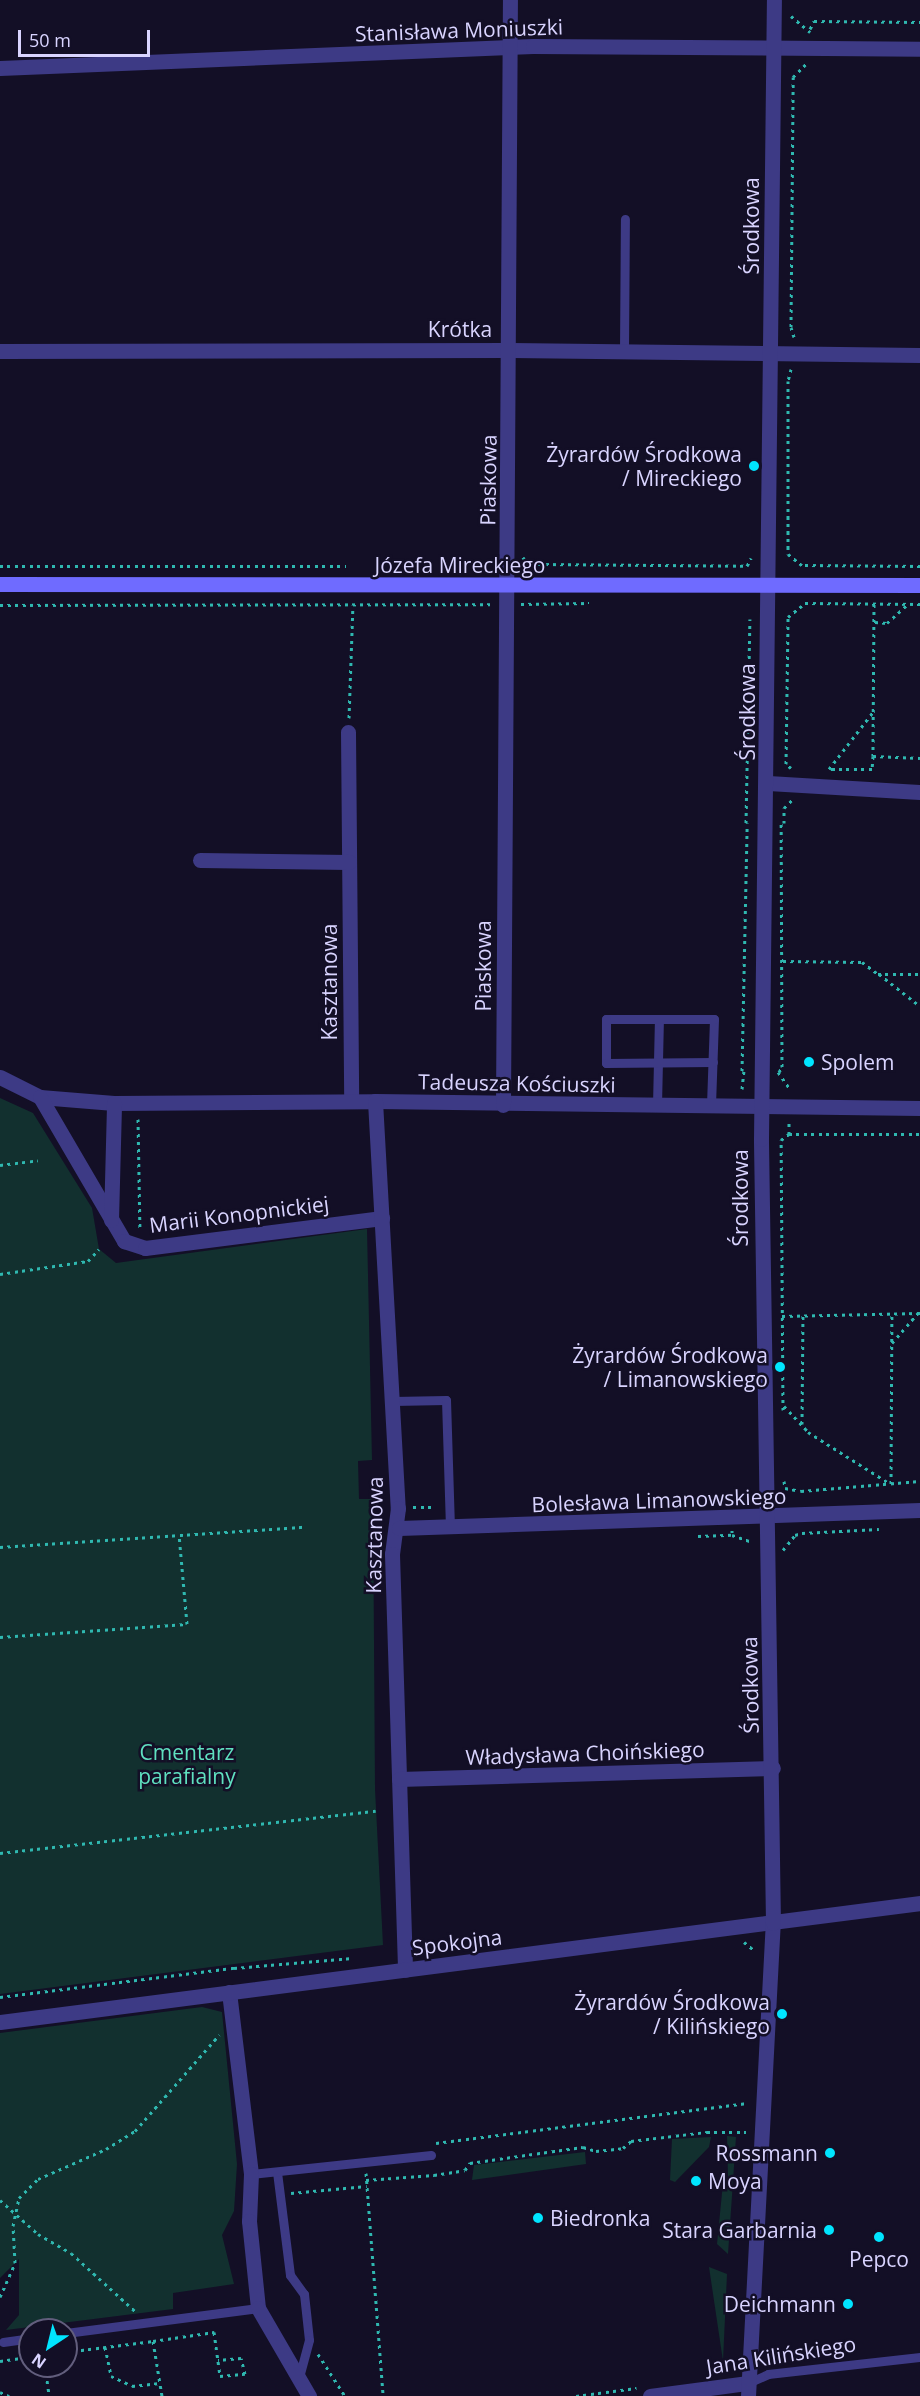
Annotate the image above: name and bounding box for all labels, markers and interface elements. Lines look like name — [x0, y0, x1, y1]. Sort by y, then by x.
street label: Stanisława Moniuszki — [355, 14, 563, 46]
scale bar — [21, 18, 153, 56]
text: 50 m — [29, 28, 71, 52]
street label: Środkowa — [738, 177, 764, 275]
street label: Krótka — [428, 316, 492, 342]
street label: Piaskowa — [475, 434, 501, 526]
place label: Żyrardów Środkowa / Mireckiego — [546, 441, 742, 491]
marker: Żyrardów Środkowa / Mireckiego — [747, 459, 761, 473]
street label: Józefa Mireckiego — [375, 552, 545, 578]
street label: Środkowa — [734, 663, 760, 761]
street label: Piaskowa — [470, 920, 496, 1012]
street label: Kasztanowa — [316, 924, 342, 1040]
place label: Spolem — [821, 1049, 895, 1075]
marker: Spolem — [802, 1055, 816, 1069]
street label: Tadeusza Kościuszki — [418, 1069, 616, 1097]
street label: Środkowa — [727, 1149, 753, 1247]
street label: Marii Konopnickiej — [148, 1190, 330, 1238]
place label: Żyrardów Środkowa / Limanowskiego — [572, 1342, 768, 1392]
marker: Żyrardów Środkowa / Limanowskiego — [773, 1360, 787, 1374]
street label: Kasztanowa — [360, 1476, 388, 1594]
street label: Bolesława Limanowskiego — [531, 1483, 787, 1517]
street label: Środkowa — [737, 1636, 763, 1734]
street label: Władysława Choińskiego — [465, 1736, 705, 1770]
park label: Cmentarz parafialny — [138, 1739, 236, 1789]
street label: Spokojna — [411, 1924, 503, 1960]
place label: Żyrardów Środkowa / Kilińskiego — [574, 1989, 770, 2039]
marker: Żyrardów Środkowa / Kilińskiego — [775, 2007, 789, 2021]
place label: Rossmann — [716, 2140, 818, 2166]
marker: Rossmann — [823, 2146, 837, 2160]
place label: Moya — [708, 2168, 762, 2194]
marker: Moya — [689, 2174, 703, 2188]
place label: Biedronka — [550, 2205, 650, 2231]
marker: Biedronka — [531, 2211, 545, 2225]
place label: Stara Garbarnia — [662, 2217, 817, 2243]
marker: Stara Garbarnia — [822, 2223, 836, 2237]
marker: Pepco — [872, 2230, 886, 2244]
place label: Pepco — [849, 2246, 909, 2272]
place label: Deichmann — [724, 2291, 836, 2317]
marker: Deichmann — [841, 2297, 855, 2311]
north arrow — [18, 2318, 78, 2378]
street label: Jana Kilińskiego — [704, 2331, 858, 2379]
text: N — [27, 2348, 50, 2374]

